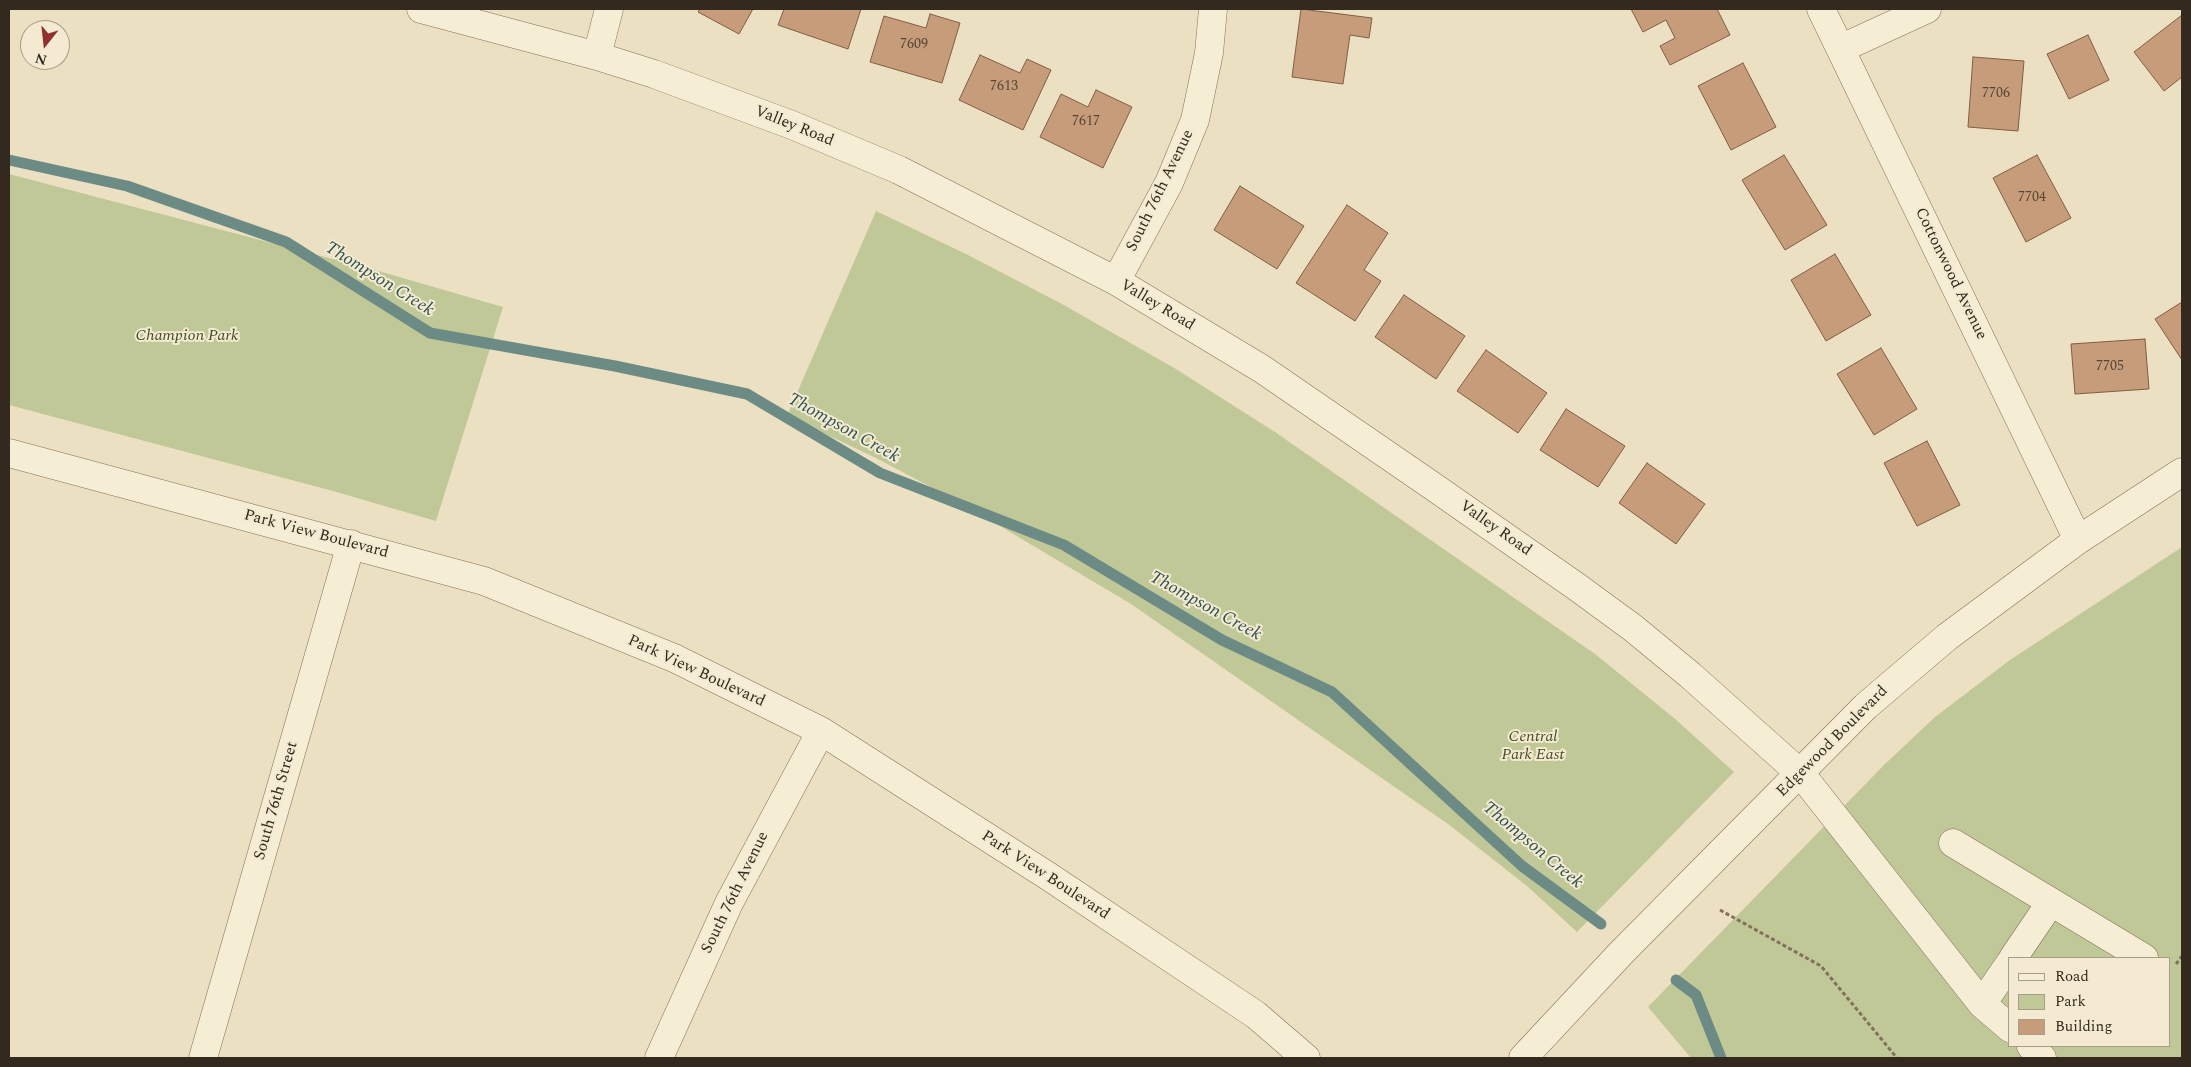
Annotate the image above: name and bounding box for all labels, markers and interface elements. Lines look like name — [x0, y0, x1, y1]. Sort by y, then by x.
north arrow — [20, 20, 70, 70]
house number: 7609 — [900, 37, 928, 53]
text: N — [33, 47, 49, 71]
house number: 7613 — [990, 79, 1018, 95]
house number: 7706 — [1982, 86, 2010, 102]
street label: Valley Road — [752, 102, 836, 152]
house number: 7617 — [1072, 114, 1100, 130]
street label: South 76th Avenue — [1123, 127, 1199, 255]
house number: 7704 — [2018, 190, 2046, 206]
street label: Cottonwood Avenue — [1910, 205, 1990, 343]
water label: Thompson Creek — [320, 238, 438, 322]
street label: Valley Road — [1116, 276, 1198, 336]
park label: Champion Park — [136, 327, 238, 347]
house number: 7705 — [2096, 359, 2124, 375]
water label: Thompson Creek — [783, 389, 903, 469]
street label: Valley Road — [1455, 497, 1535, 561]
street label: Park View Boulevard — [241, 506, 391, 564]
water label: Thompson Creek — [1145, 567, 1265, 647]
street label: Park View Boulevard — [624, 632, 768, 712]
street label: Edgewood Boulevard — [1773, 682, 1893, 802]
park label: Central Park East — [1502, 728, 1564, 766]
street label: South 76th Street — [251, 740, 303, 862]
water label: Thompson Creek — [1477, 798, 1587, 894]
street label: Park View Boulevard — [977, 827, 1113, 925]
street label: South 76th Avenue — [698, 829, 774, 957]
legend — [2008, 957, 2171, 1047]
text: Road — [2055, 965, 2089, 988]
text: Park — [2055, 990, 2086, 1013]
text: Building — [2055, 1015, 2112, 1038]

